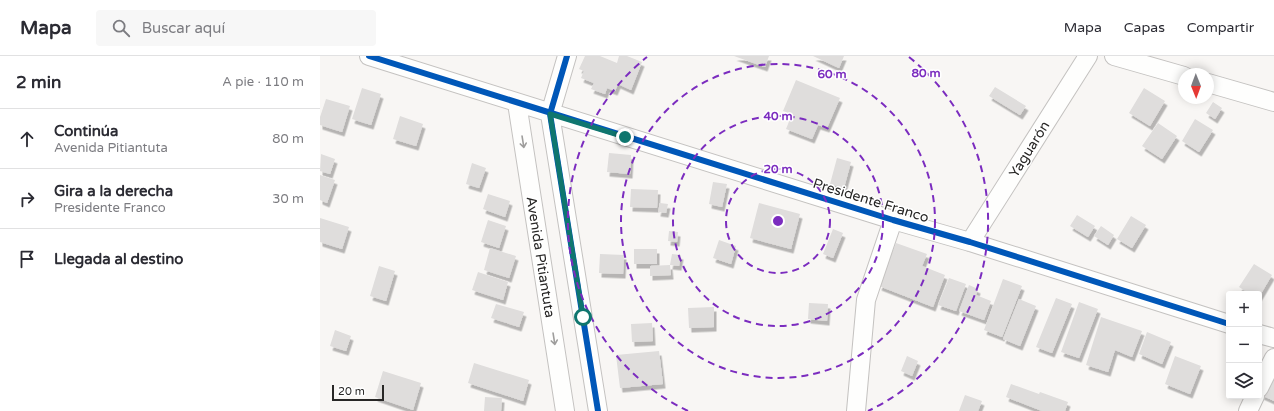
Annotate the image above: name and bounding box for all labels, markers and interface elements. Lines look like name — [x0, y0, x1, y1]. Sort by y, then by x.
search box — [96, 10, 376, 46]
text: Mapa — [20, 17, 72, 39]
icon: search — [110, 17, 132, 39]
text: Buscar aquí — [142, 19, 225, 37]
text: Mapa — [1064, 19, 1102, 36]
text: Capas — [1124, 19, 1165, 36]
text: Compartir — [1187, 19, 1254, 36]
text: 80 m — [911, 66, 941, 80]
text: 60 m — [817, 67, 847, 81]
north arrow — [1178, 68, 1214, 104]
text: 2 min — [16, 72, 61, 93]
text: A pie · 110 m — [222, 74, 304, 90]
text: 40 m — [763, 109, 793, 123]
street label: Yaguarón — [1005, 118, 1053, 181]
text: Continúa — [54, 122, 118, 140]
icon: ahead — [16, 128, 38, 150]
route end — [616, 128, 634, 146]
text: 80 m — [272, 131, 304, 147]
one-way arrow — [519, 135, 527, 148]
text: Avenida Pitiantuta — [54, 140, 168, 156]
text: 20 m — [763, 162, 793, 176]
street label: Presidente Franco — [811, 175, 931, 226]
text: Gira a la derecha — [54, 182, 173, 200]
icon: right — [16, 188, 38, 210]
text: 30 m — [272, 191, 304, 207]
street label: Avenida Pitiantuta — [523, 195, 558, 319]
text: Presidente Franco — [54, 200, 166, 216]
centre of rings — [771, 214, 785, 228]
icon: arrive — [16, 248, 38, 270]
text: Llegada al destino — [54, 250, 183, 268]
map controls — [1226, 291, 1262, 399]
button: + — [1226, 291, 1262, 327]
route start — [574, 308, 592, 326]
button: − — [1226, 327, 1262, 363]
one-way arrow — [550, 332, 558, 345]
button: layers — [1226, 363, 1262, 399]
scale bar — [332, 383, 384, 402]
text: 20 m — [338, 385, 365, 398]

